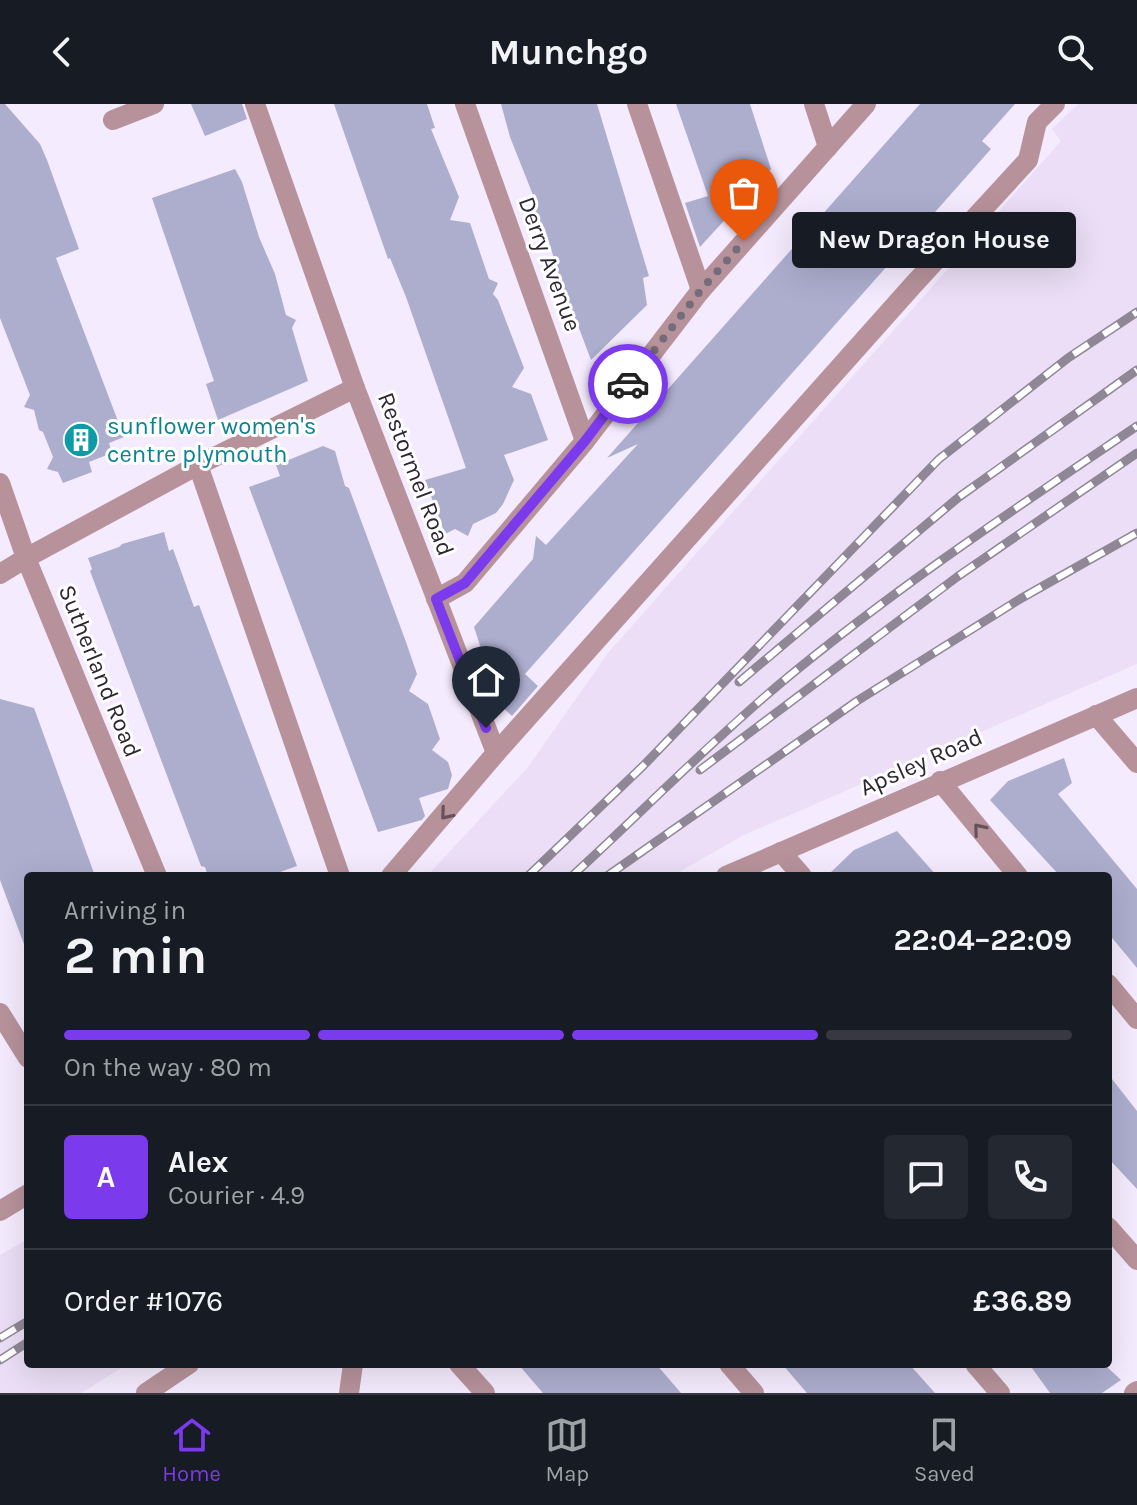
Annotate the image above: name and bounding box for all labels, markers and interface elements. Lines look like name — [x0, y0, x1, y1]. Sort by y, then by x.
icon: back — [40, 30, 84, 74]
icon: search — [1053, 30, 1097, 74]
text: Munchgo — [489, 31, 648, 73]
pin — [710, 159, 778, 241]
icon: bag — [722, 171, 766, 215]
street label: Derry Avenue — [513, 193, 587, 335]
callout: New Dragon House — [792, 213, 1076, 269]
text: New Dragon House — [818, 224, 1050, 255]
courier — [588, 344, 668, 424]
icon: car — [606, 362, 650, 406]
street label: Restormel Road — [372, 388, 460, 560]
place label: sunflower women's centre plymouth — [107, 412, 316, 468]
building icon: sunflower women's centre plymouth — [62, 421, 100, 459]
street label: Sutherland Road — [53, 581, 147, 761]
pin — [452, 646, 520, 728]
icon: home — [464, 658, 508, 702]
street label: Apsley Road — [855, 722, 987, 802]
one-way arrow — [441, 804, 456, 819]
one-way arrow — [974, 823, 989, 838]
text: Arriving in — [64, 895, 186, 926]
text: 22:04–22:09 — [893, 922, 1072, 958]
text: 2 min — [64, 925, 207, 986]
text: On the way · 80 m — [64, 1052, 272, 1083]
button: chat — [884, 1135, 968, 1219]
button: phone — [988, 1135, 1072, 1219]
text: Alex — [168, 1144, 228, 1180]
text: A — [97, 1159, 115, 1195]
text: Courier · 4.9 — [168, 1180, 305, 1211]
text: Order #1076 — [64, 1283, 223, 1319]
text: £36.89 — [973, 1283, 1072, 1319]
tab: Home — [162, 1413, 221, 1487]
tab: Map — [545, 1413, 589, 1487]
tab: Saved — [914, 1413, 975, 1487]

